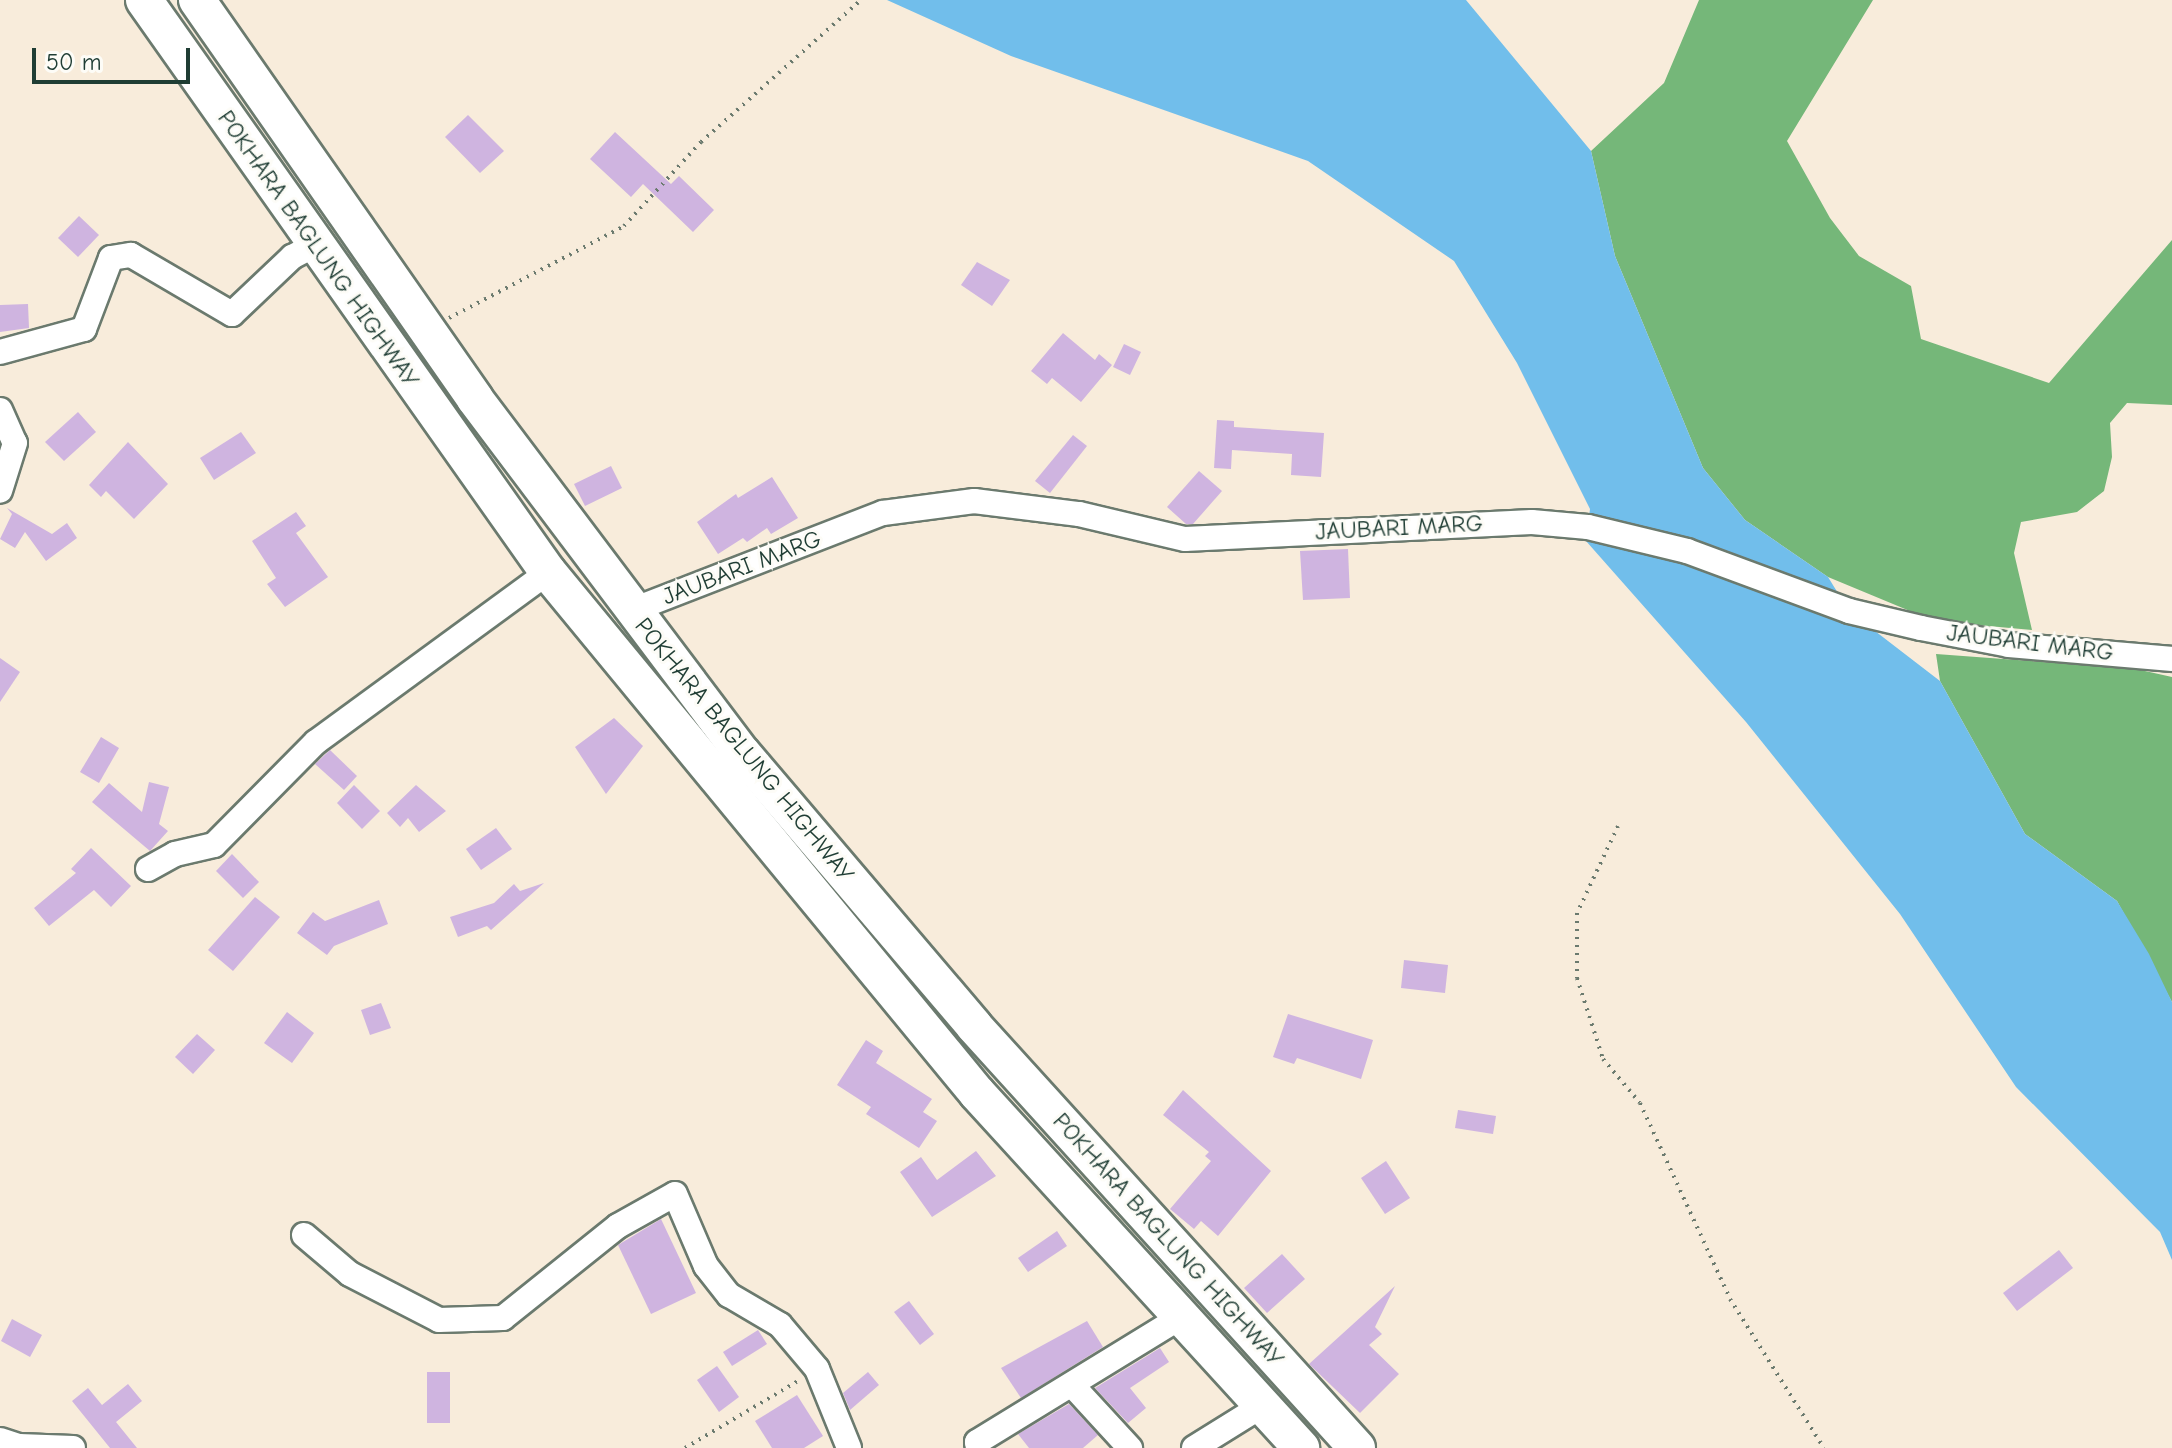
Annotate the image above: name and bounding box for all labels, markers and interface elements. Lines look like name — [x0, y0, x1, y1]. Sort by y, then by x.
scale bar — [36, 32, 194, 82]
text: 50 m — [46, 48, 102, 76]
street label: POKHARA BAGLUNG HIGHWAY — [211, 105, 425, 393]
street label: JAUBARI MARG — [1315, 509, 1483, 547]
street label: JAUBARI MARG — [659, 525, 825, 611]
street label: POKHARA BAGLUNG HIGHWAY — [628, 612, 860, 888]
street label: JAUBARI MARG — [1945, 618, 2115, 668]
street label: POKHARA BAGLUNG HIGHWAY — [1046, 1107, 1290, 1373]

